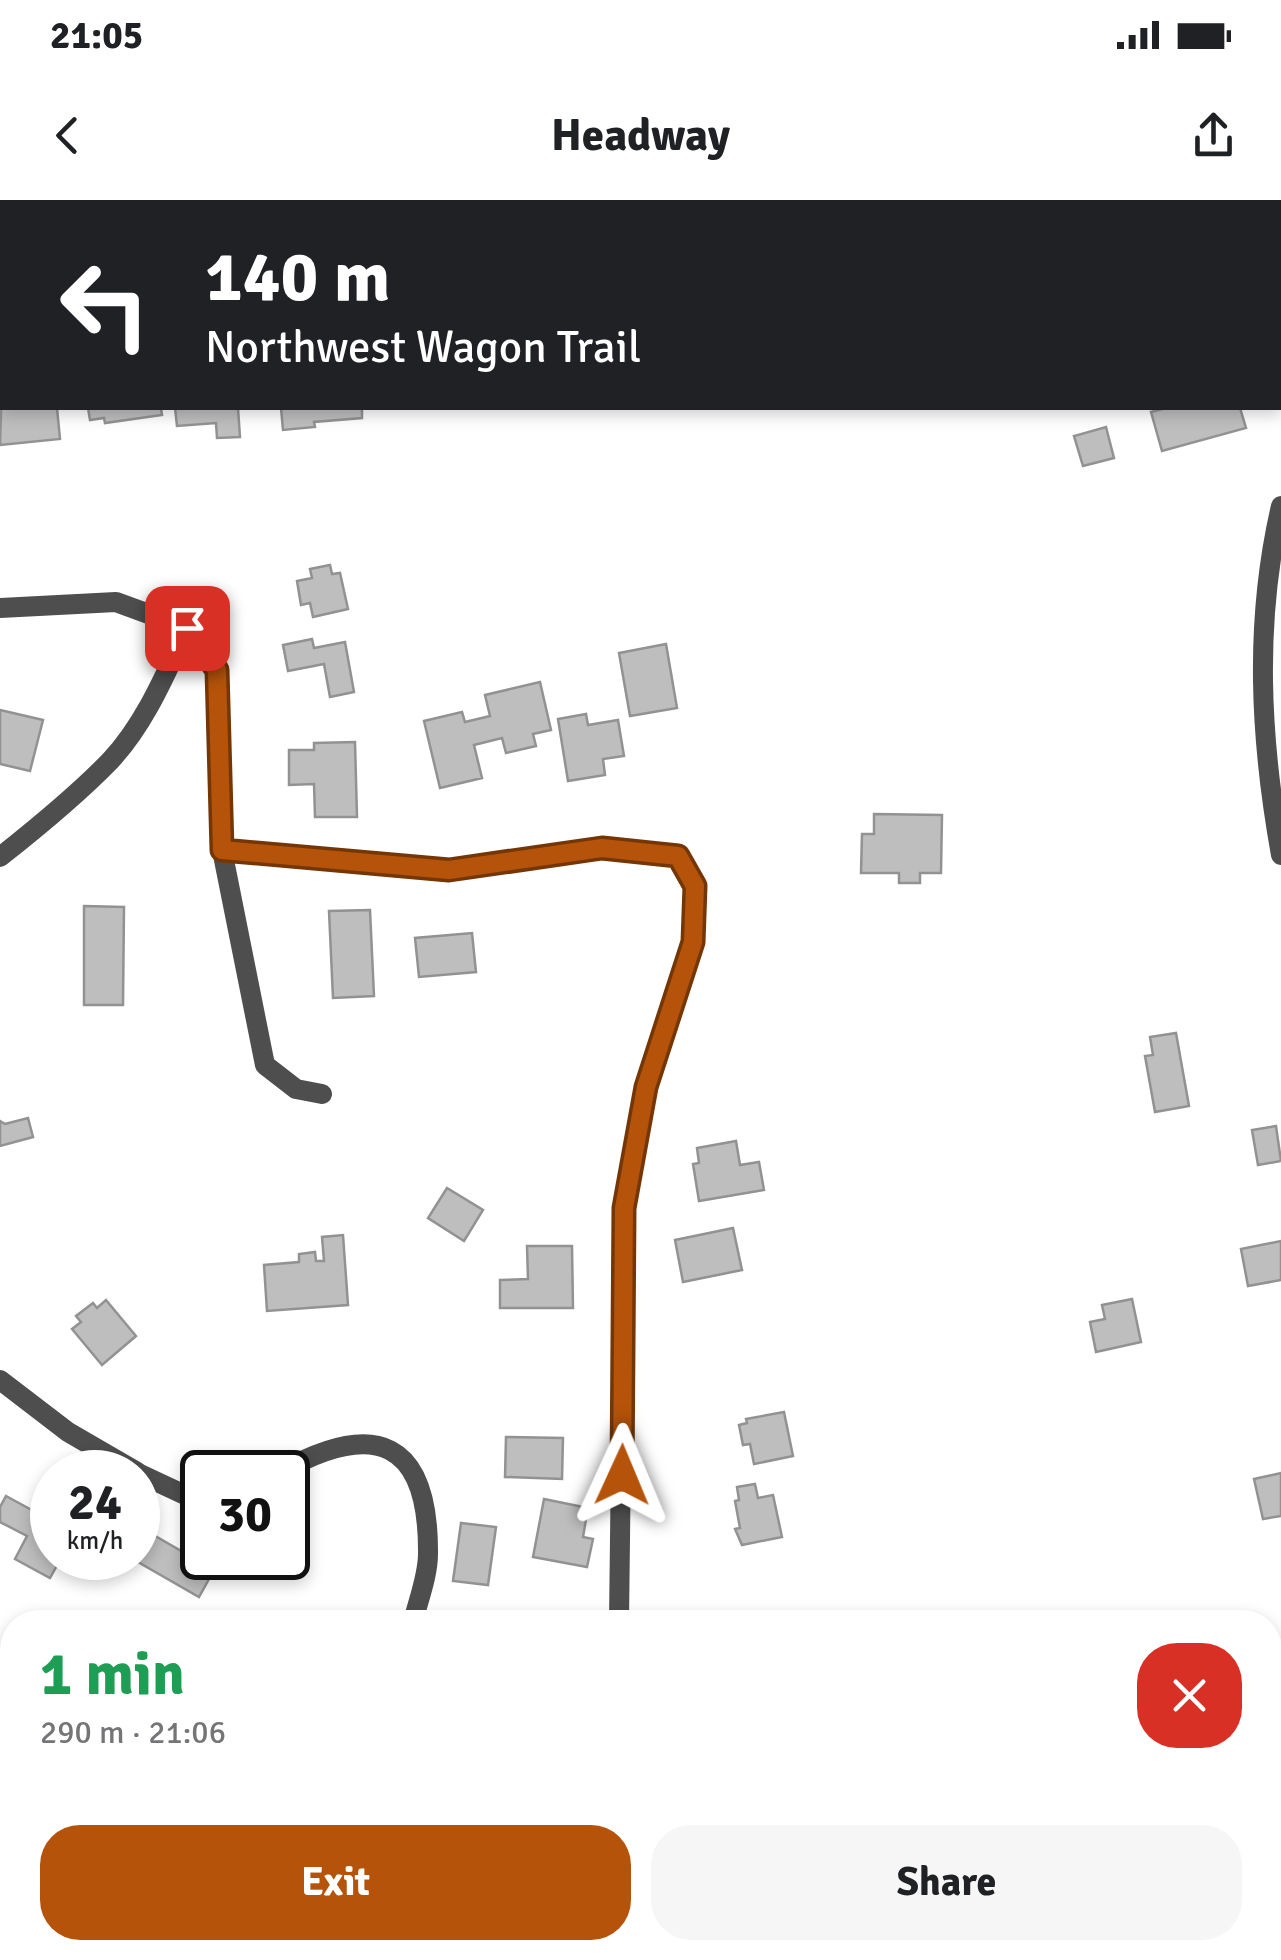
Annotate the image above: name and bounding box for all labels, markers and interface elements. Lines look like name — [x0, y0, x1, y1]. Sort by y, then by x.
text: 21:05 — [50, 12, 143, 59]
icon: back — [40, 108, 95, 163]
text: Headway — [551, 108, 730, 163]
icon: share — [1186, 108, 1241, 163]
text: 140 m — [205, 234, 390, 320]
icon: left — [40, 240, 170, 370]
text: Northwest Wagon Trail — [205, 320, 641, 375]
pin — [145, 586, 230, 671]
icon: arrive — [160, 601, 215, 656]
position arrow — [570, 1423, 674, 1527]
speed limit sign: 30 — [180, 1450, 310, 1580]
text: 24 — [68, 1472, 122, 1534]
text: km/h — [67, 1525, 123, 1556]
text: 1 min — [40, 1638, 185, 1712]
button: close — [1137, 1643, 1242, 1748]
text: 290 m · 21:06 — [40, 1713, 226, 1752]
button: Exit — [40, 1825, 631, 1940]
button: Share — [651, 1825, 1242, 1940]

